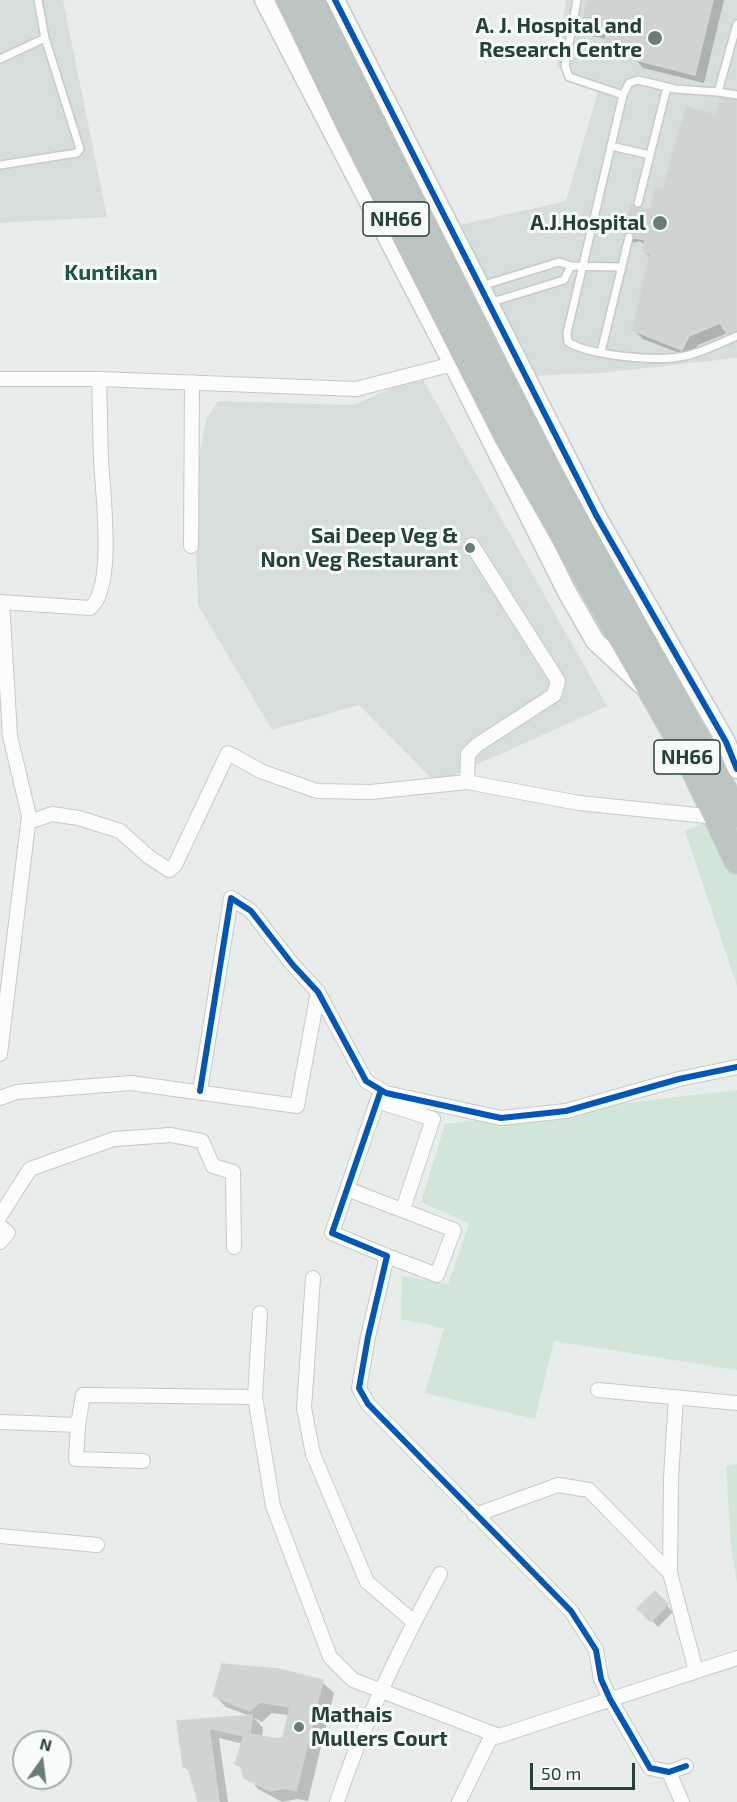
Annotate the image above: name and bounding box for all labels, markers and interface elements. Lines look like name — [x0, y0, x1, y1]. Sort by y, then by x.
place label: A. J. Hospital and Research Centre — [476, 13, 642, 63]
marker: A. J. Hospital and Research Centre — [646, 29, 664, 47]
road number: NH66 — [363, 202, 429, 236]
place label: A.J.Hospital — [530, 210, 646, 236]
marker: A.J.Hospital — [651, 214, 669, 232]
district label: Kuntikan — [64, 260, 158, 286]
place label: Sai Deep Veg & Non Veg Restaurant — [260, 523, 458, 573]
marker: Sai Deep Veg & Non Veg Restaurant — [463, 541, 477, 555]
road number: NH66 — [654, 740, 720, 774]
place label: Mathais Mullers Court — [311, 1702, 448, 1752]
marker: Mathais Mullers Court — [292, 1720, 306, 1734]
north arrow — [12, 1730, 72, 1790]
text: N — [38, 1733, 54, 1755]
scale bar — [533, 1751, 638, 1789]
text: 50 m — [541, 1762, 581, 1784]

